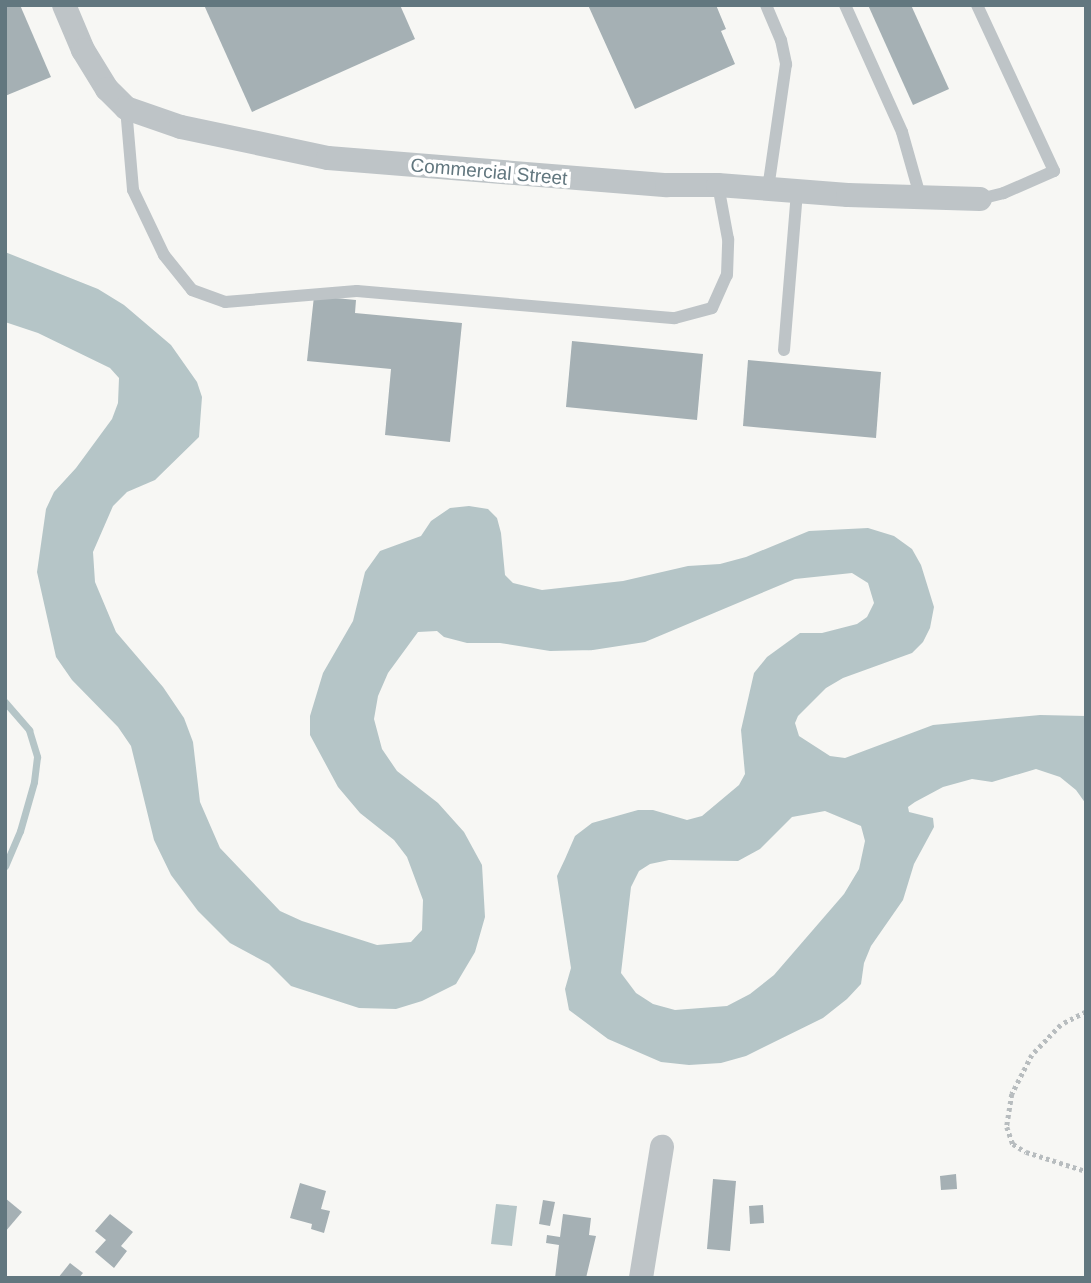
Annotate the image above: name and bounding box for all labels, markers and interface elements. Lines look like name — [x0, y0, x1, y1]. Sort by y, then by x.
street label: Commercial Street — [410, 154, 568, 190]

